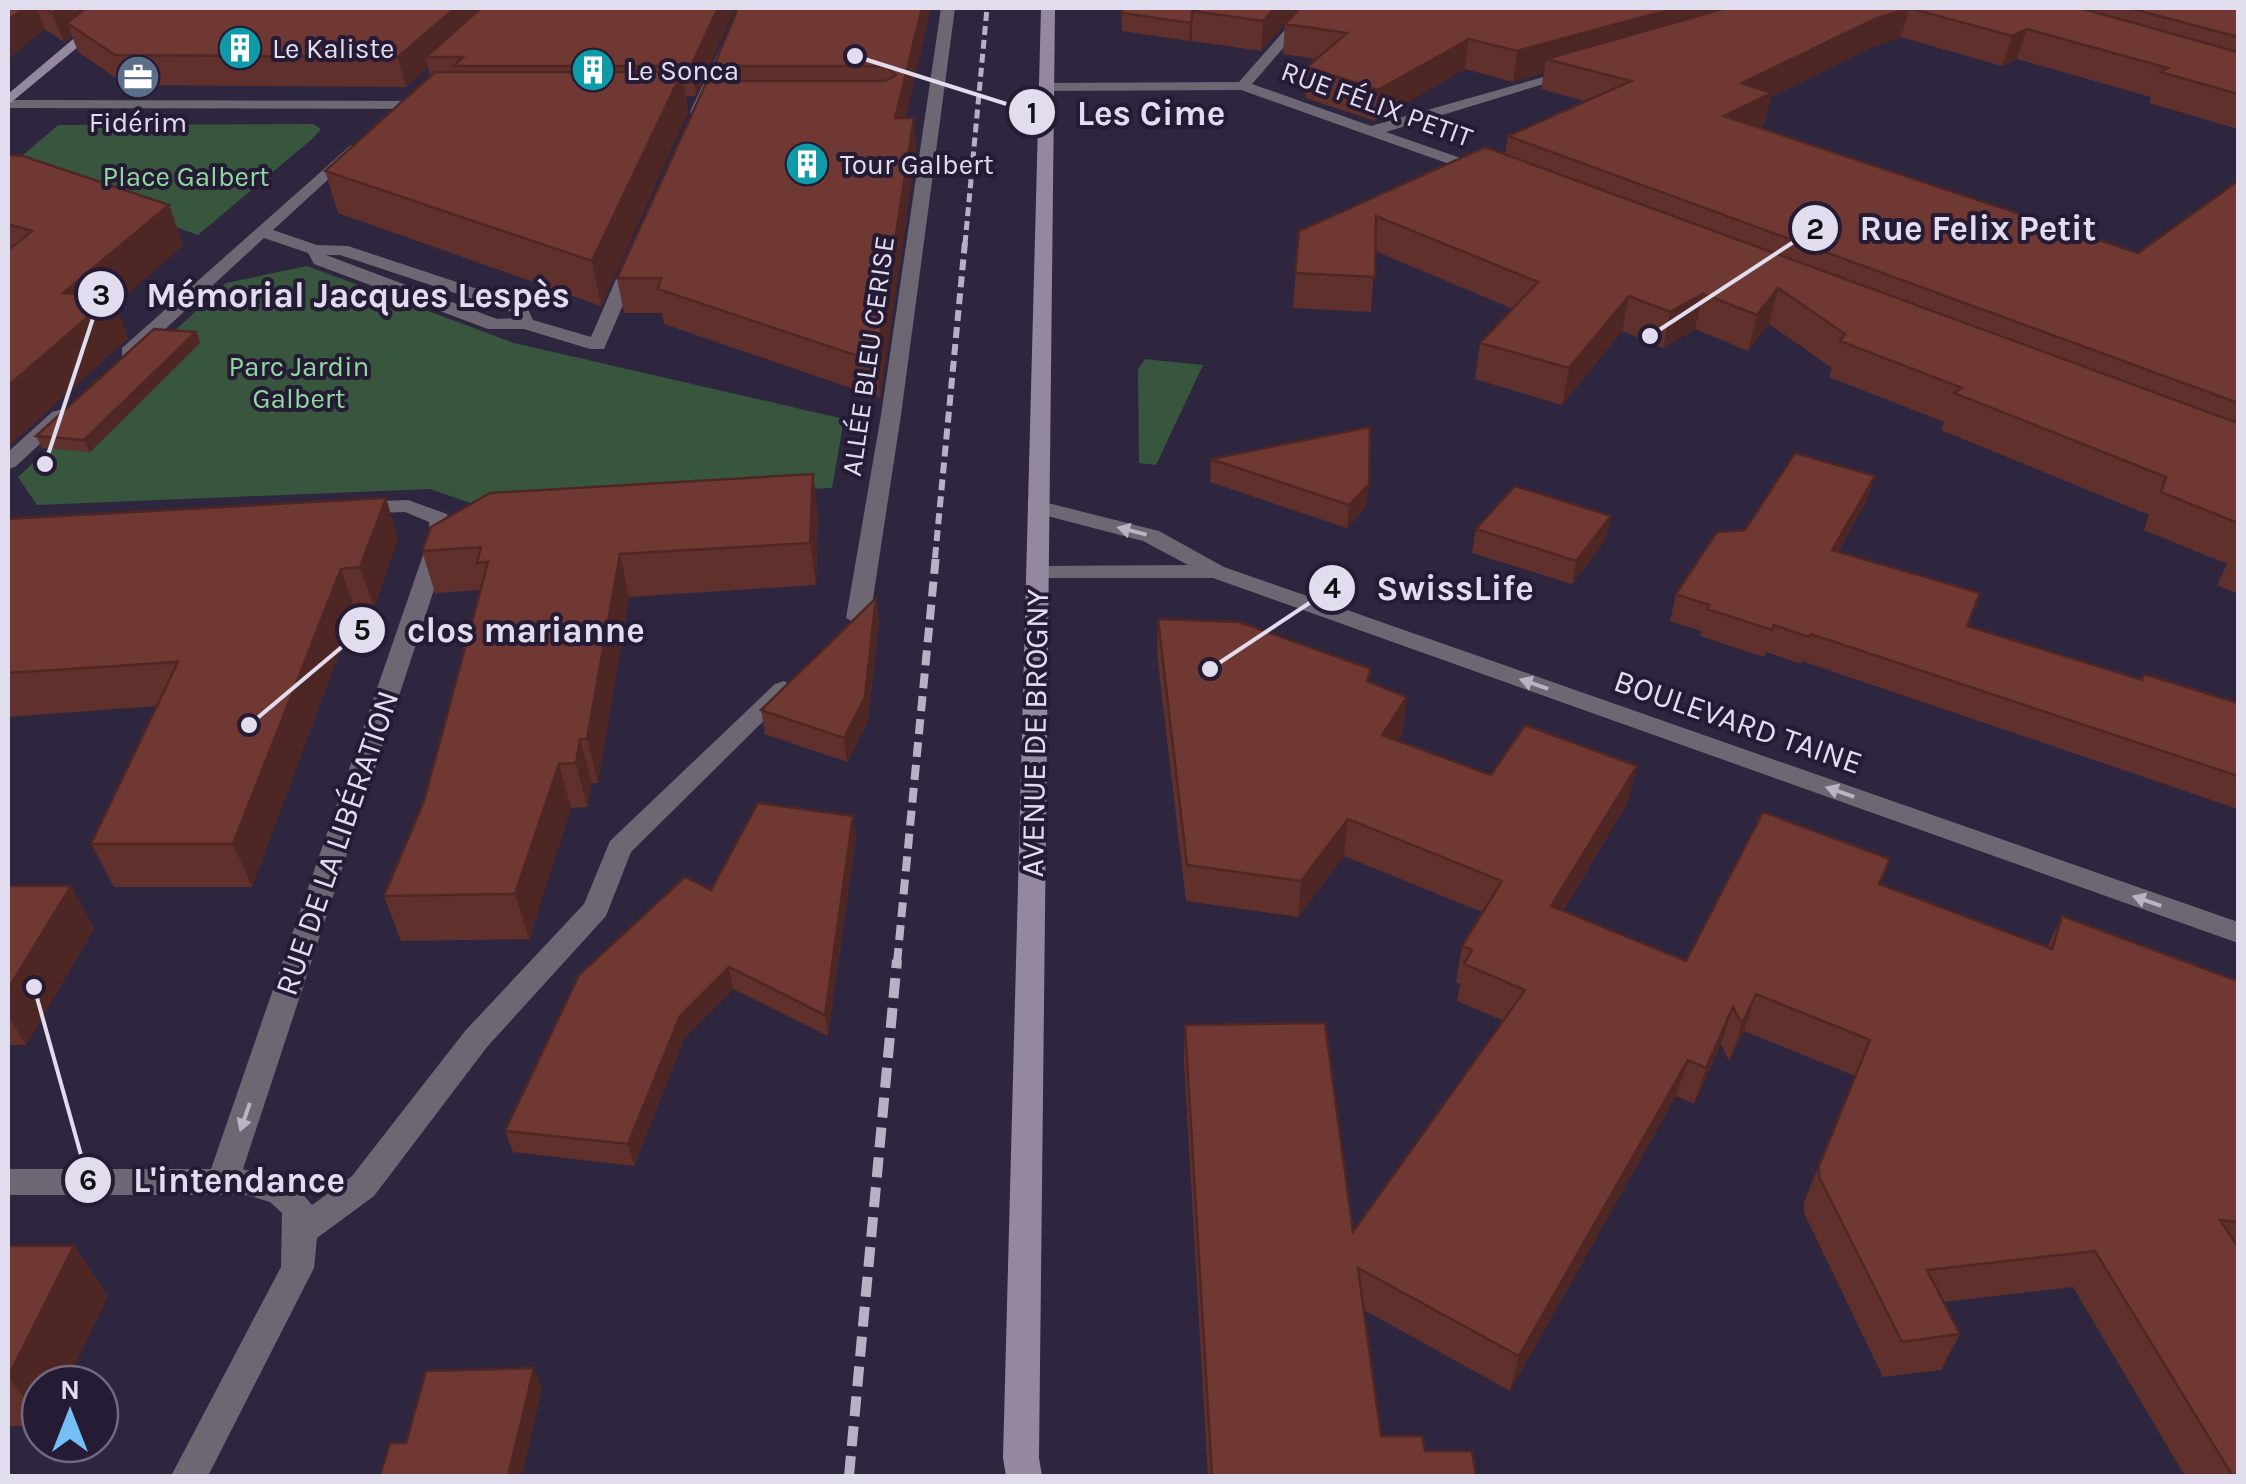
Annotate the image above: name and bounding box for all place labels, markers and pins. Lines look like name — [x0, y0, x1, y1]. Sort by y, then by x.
building icon: Le Kaliste — [217, 25, 263, 71]
place label: Le Kaliste — [272, 32, 394, 65]
building icon: Le Sonca — [570, 47, 616, 93]
office icon: Fidérim — [115, 54, 161, 100]
place label: Le Sonca — [626, 54, 739, 87]
callout: Les Cime — [1007, 80, 1246, 145]
place label: Fidérim — [89, 106, 187, 139]
building icon: Tour Galbert — [784, 141, 830, 187]
place label: Tour Galbert — [840, 148, 994, 181]
callout: Rue Felix Petit — [1790, 196, 2117, 261]
callout: Mémorial Jacques Lespès — [76, 262, 590, 327]
callout: SwissLife — [1307, 555, 1554, 620]
callout: clos marianne — [337, 597, 665, 662]
callout: L'intendance — [63, 1147, 365, 1212]

